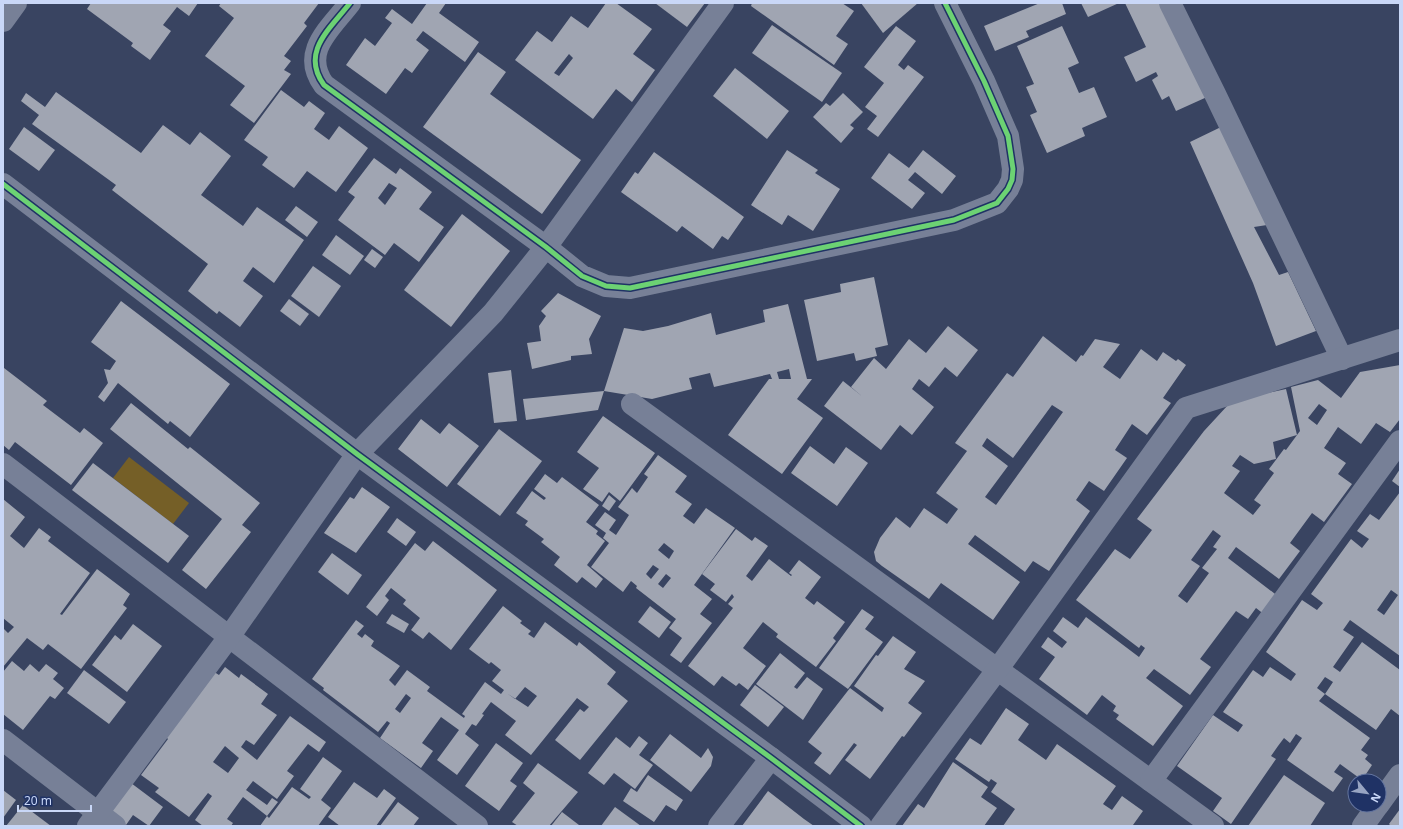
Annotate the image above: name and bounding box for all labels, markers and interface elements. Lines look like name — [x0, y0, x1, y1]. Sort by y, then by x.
north arrow — [1347, 773, 1387, 813]
scale bar — [18, 787, 91, 813]
text: N — [1367, 791, 1385, 806]
text: 20 m — [24, 792, 52, 809]

